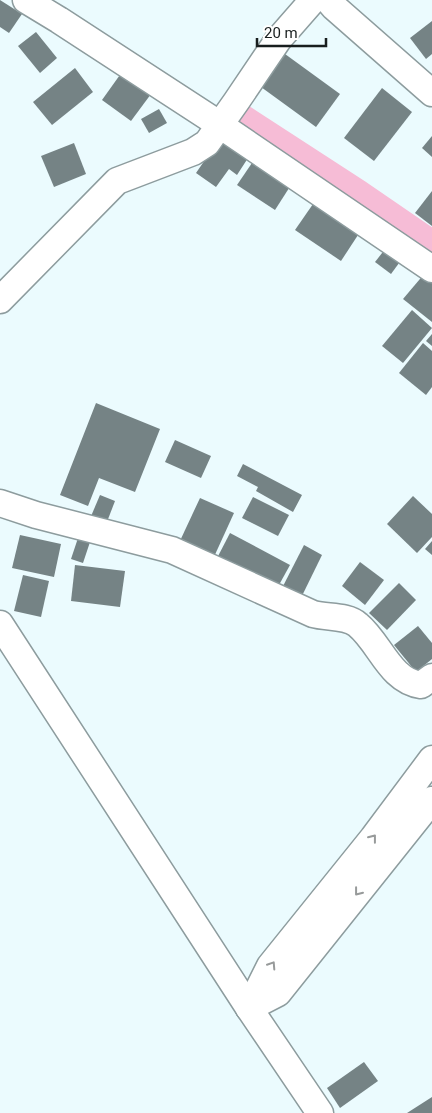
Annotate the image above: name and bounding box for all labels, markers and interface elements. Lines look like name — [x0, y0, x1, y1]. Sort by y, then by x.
scale bar — [257, 15, 326, 47]
text: 20 m — [264, 24, 298, 42]
one-way arrow — [367, 835, 375, 844]
one-way arrow — [354, 887, 363, 896]
one-way arrow — [265, 961, 275, 970]

